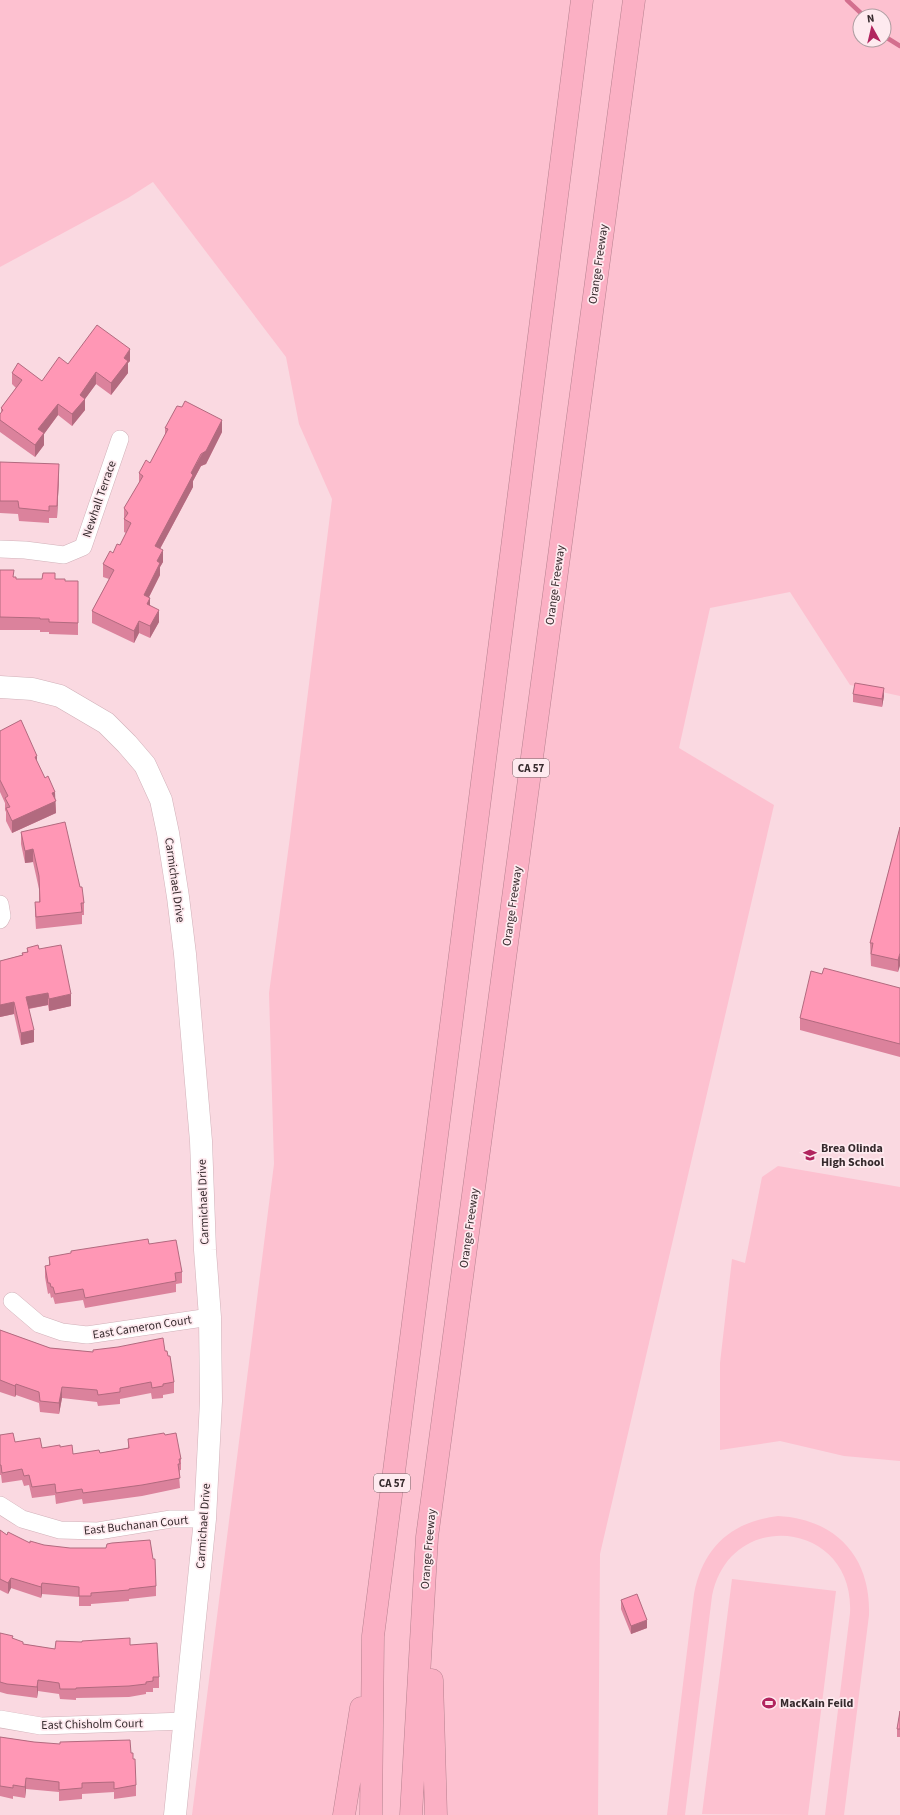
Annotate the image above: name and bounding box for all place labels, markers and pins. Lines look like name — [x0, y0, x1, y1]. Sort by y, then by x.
place label: Brea Olinda High School — [821, 1140, 885, 1171]
school or university icon: Brea Olinda High School — [802, 1147, 818, 1163]
sports icon: MacKain Feild — [761, 1695, 777, 1711]
place label: MacKain Feild — [780, 1695, 853, 1712]

